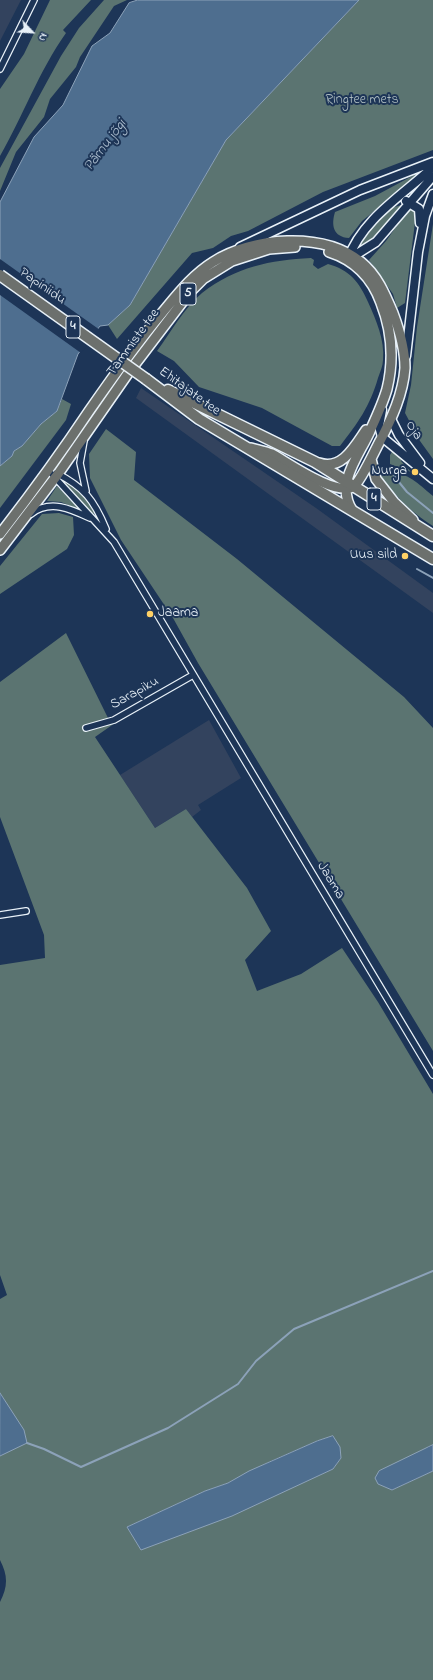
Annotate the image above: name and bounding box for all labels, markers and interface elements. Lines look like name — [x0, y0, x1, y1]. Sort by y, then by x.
north arrow — [12, 12, 52, 52]
text: N — [34, 30, 52, 44]
park label: Ringtee mets — [325, 93, 399, 109]
water label: Pärnu jõgi — [81, 117, 131, 175]
street label: Papiniidu — [16, 265, 68, 309]
road number: 5 — [180, 283, 196, 305]
street label: Tammiste tee — [104, 306, 164, 380]
road number: 4 — [66, 316, 80, 338]
street label: Ehitajate tee — [155, 364, 223, 420]
street label: Oja — [401, 418, 425, 444]
place label: Nurga — [371, 464, 407, 480]
marker: Nurga — [410, 467, 420, 477]
road number: 4 — [367, 488, 381, 510]
place label: Uus sild — [350, 548, 397, 564]
marker: Uus sild — [400, 551, 410, 561]
place label: Jaama — [158, 606, 198, 622]
marker: Jaama — [145, 609, 155, 619]
street label: Sarapiku — [108, 674, 162, 714]
street label: Jaama — [312, 859, 348, 903]

